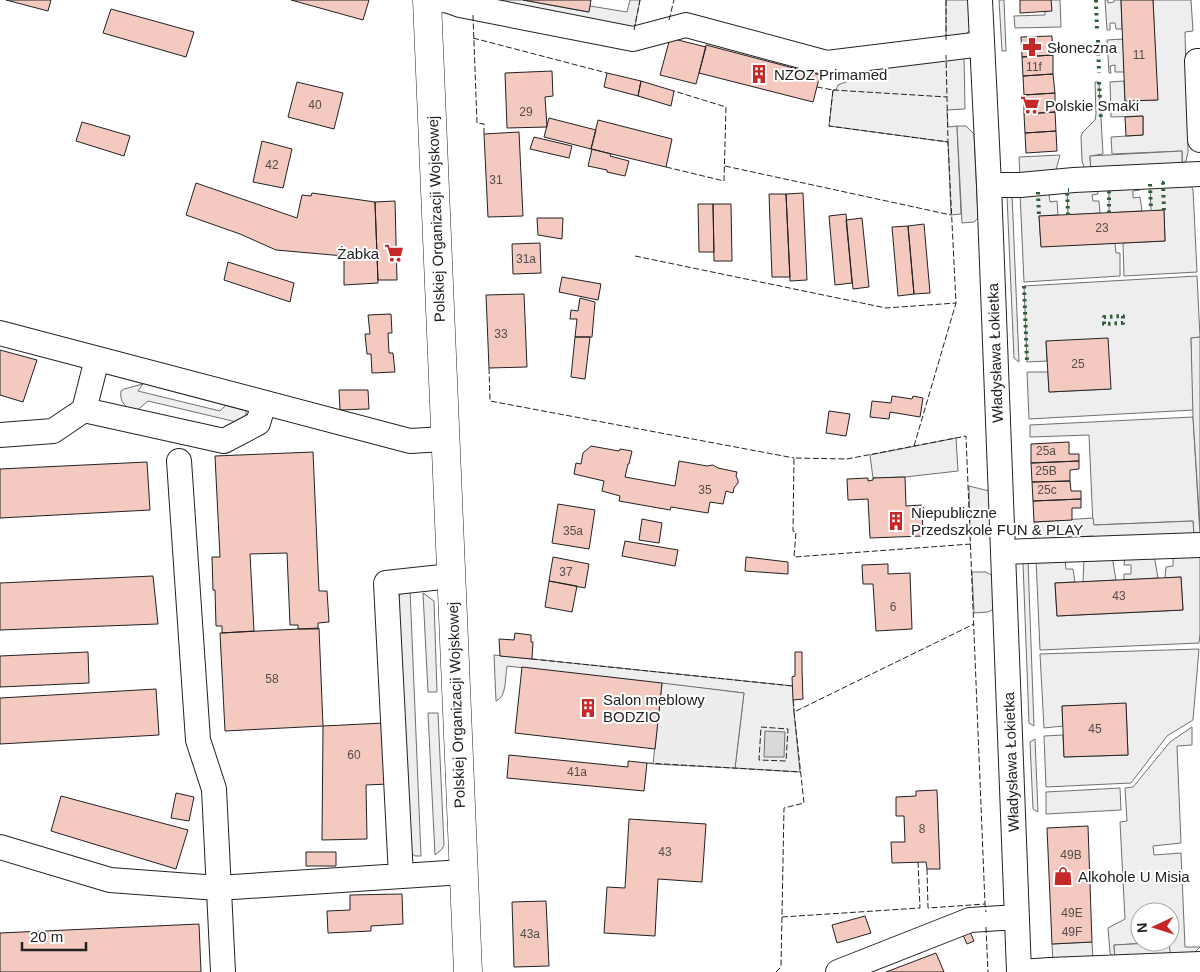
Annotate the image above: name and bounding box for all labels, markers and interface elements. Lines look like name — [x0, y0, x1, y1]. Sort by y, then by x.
pharmacy icon: Słoneczna — [1021, 36, 1043, 58]
place label: Słoneczna — [1047, 39, 1118, 56]
house number: 11 — [1133, 48, 1146, 62]
house number: 11f — [1026, 60, 1043, 74]
building icon: NZOZ Primamed — [748, 63, 770, 85]
place label: NZOZ Primamed — [774, 66, 887, 83]
supermarket icon: Polskie Smaki — [1019, 94, 1041, 116]
place label: Polskie Smaki — [1045, 97, 1139, 114]
house number: 40 — [308, 98, 322, 112]
house number: 29 — [519, 105, 533, 119]
street label: Polskiej Organizacji Wojskowej — [424, 116, 448, 322]
house number: 42 — [265, 158, 279, 172]
house number: 31 — [489, 173, 503, 187]
house number: 23 — [1095, 221, 1109, 235]
supermarket icon: Żabka — [383, 242, 405, 264]
place label: Żabka — [337, 245, 380, 262]
house number: 31a — [516, 252, 536, 266]
street label: Władysława Łokietka — [984, 282, 1006, 423]
house number: 33 — [494, 327, 508, 341]
house number: 25 — [1071, 357, 1085, 371]
house number: 25a — [1036, 444, 1056, 458]
house number: 25B — [1035, 464, 1057, 478]
house number: 35 — [698, 483, 712, 497]
house number: 25c — [1037, 483, 1057, 497]
place label: Niepubliczne Przedszkole FUN & PLAY — [911, 504, 1083, 538]
building icon: Niepubliczne Przedszkole FUN & PLAY — [885, 510, 907, 532]
house number: 35a — [563, 524, 583, 538]
house number: 37 — [559, 565, 573, 579]
house number: 43 — [1112, 589, 1126, 603]
house number: 6 — [890, 600, 897, 614]
street label: Polskiej Organizacji Wojskowej — [444, 602, 468, 808]
house number: 58 — [265, 672, 279, 686]
place label: Salon meblowy BODZIO — [603, 691, 705, 725]
street label: Władysława Łokietka — [1000, 691, 1022, 832]
building icon: Salon meblowy BODZIO — [577, 697, 599, 719]
house number: 45 — [1088, 722, 1102, 736]
house number: 60 — [347, 748, 361, 762]
house number: 41a — [567, 765, 587, 779]
house number: 8 — [919, 822, 926, 836]
house number: 43 — [658, 845, 672, 859]
house number: 49B — [1060, 848, 1082, 862]
shop icon: Alkohole U Misia — [1052, 865, 1074, 887]
place label: Alkohole U Misia — [1078, 868, 1190, 885]
north arrow — [1130, 902, 1180, 952]
house number: 49E — [1061, 906, 1083, 920]
scale bar — [22, 920, 86, 952]
text: N — [1134, 922, 1150, 934]
house number: 49F — [1062, 925, 1082, 939]
house number: 43a — [520, 927, 540, 941]
text: 20 m — [30, 928, 63, 945]

